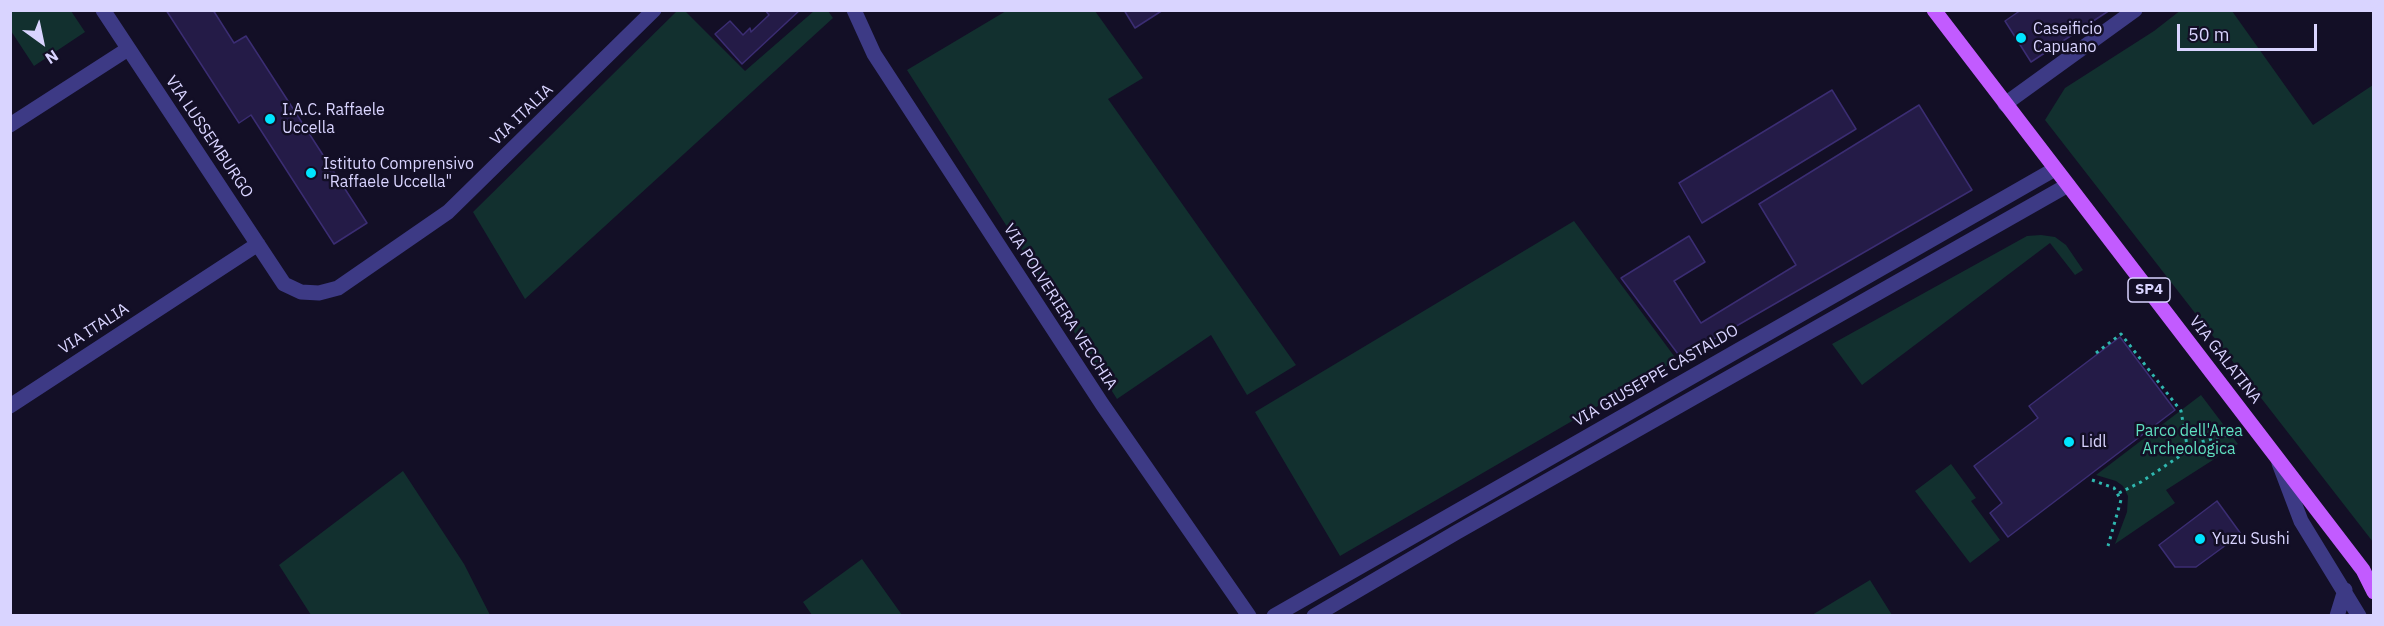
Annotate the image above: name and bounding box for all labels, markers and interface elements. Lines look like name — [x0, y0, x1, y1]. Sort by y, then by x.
north arrow — [12, 12, 72, 72]
scale bar — [2180, 12, 2320, 50]
place label: Caseificio Capuano — [2033, 19, 2102, 57]
text: 50 m — [2188, 23, 2230, 46]
marker: Caseificio Capuano — [2014, 31, 2028, 45]
text: N — [41, 46, 62, 69]
street label: VIA LUSSEMBURGO — [161, 72, 257, 202]
street label: VIA ITALIA — [487, 80, 557, 150]
place label: I.A.C. Raffaele Uccella — [282, 100, 385, 138]
marker: I.A.C. Raffaele Uccella — [263, 112, 277, 126]
place label: Istituto Comprensivo "Raffaele Uccella" — [323, 154, 474, 192]
marker: Istituto Comprensivo "Raffaele Uccella" — [304, 166, 318, 180]
street label: VIA POLVERIERA VECCHIA — [999, 220, 1121, 394]
road number: SP4 — [2128, 278, 2170, 302]
street label: VIA ITALIA — [55, 299, 133, 359]
street label: VIA GALATINA — [2185, 312, 2265, 408]
street label: VIA GIUSEPPE CASTALDO — [1570, 321, 1742, 431]
park label: Parco dell'Area Archeologica — [2135, 421, 2243, 459]
place label: Lidl — [2081, 432, 2107, 452]
marker: Lidl — [2062, 435, 2076, 449]
place label: Yuzu Sushi — [2212, 529, 2290, 549]
marker: Yuzu Sushi — [2193, 532, 2207, 546]

